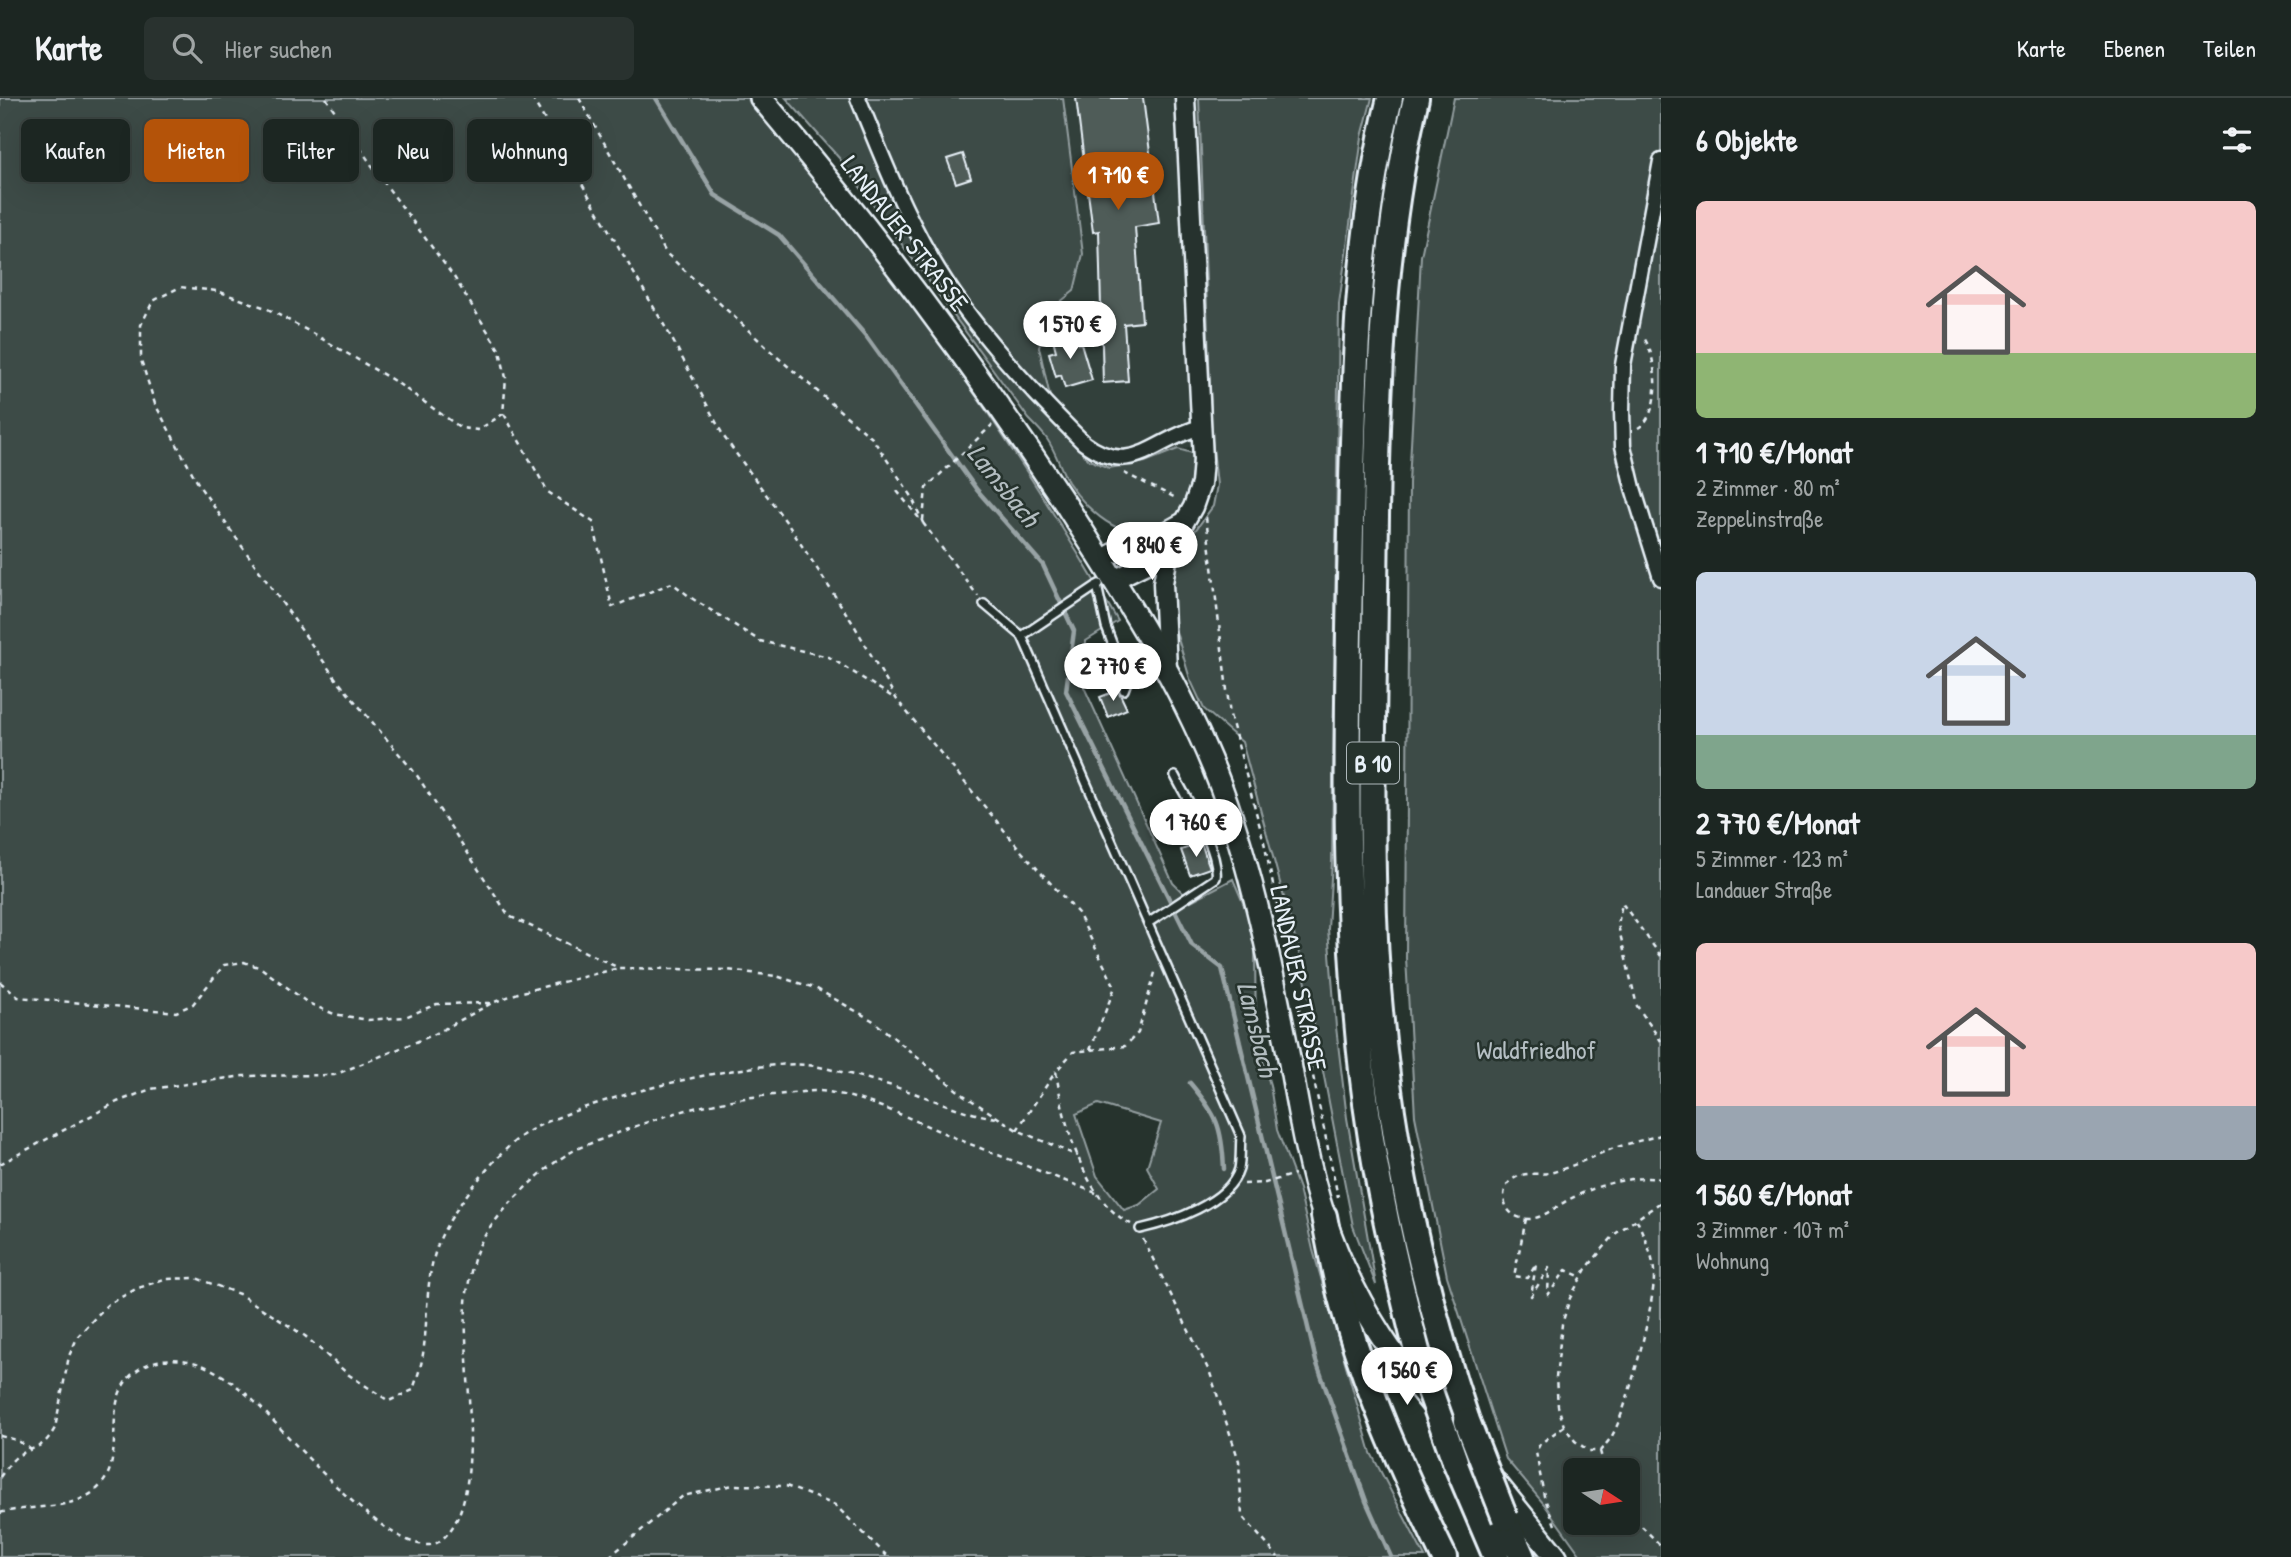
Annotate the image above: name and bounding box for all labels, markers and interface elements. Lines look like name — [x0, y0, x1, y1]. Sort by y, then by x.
search box — [144, 17, 634, 80]
text: Karte — [35, 26, 102, 70]
icon: search — [168, 29, 206, 67]
text: Hier suchen — [224, 31, 332, 66]
text: Karte — [2017, 32, 2066, 64]
text: Ebenen — [2104, 32, 2165, 64]
text: Teilen — [2203, 32, 2256, 64]
chip: Kaufen — [21, 119, 130, 182]
chip: Mieten — [144, 119, 249, 182]
chip: Filter — [263, 119, 359, 182]
chip: Neu — [373, 119, 453, 182]
chip: Wohnung — [467, 119, 592, 182]
text: 6 Objekte — [1696, 120, 1798, 160]
icon: filters — [2218, 121, 2256, 159]
street label: LANDAUER STRASSE — [833, 148, 977, 319]
pin: 1 710 € — [1053, 152, 1183, 212]
text: 1 710 € — [1088, 159, 1148, 190]
icon: home — [1913, 247, 2039, 373]
pin: 1 570 € — [1005, 302, 1135, 361]
text: 1 570 € — [1039, 308, 1101, 339]
text: 1 710 €/Monat — [1696, 432, 1853, 472]
water label: Lamsbach — [959, 436, 1050, 536]
text: 2 Zimmer · 80 m² — [1696, 472, 1840, 503]
text: Zeppelinstraße — [1696, 503, 1823, 534]
pin: 1 840 € — [1087, 522, 1217, 582]
text: 1 840 € — [1123, 529, 1181, 560]
icon: home — [1913, 618, 2039, 744]
pin: 2 770 € — [1048, 644, 1178, 703]
text: 2 770 € — [1080, 650, 1146, 681]
road number: B 10 — [1347, 742, 1399, 784]
pin: 1 760 € — [1131, 800, 1261, 859]
text: 2 770 €/Monat — [1696, 803, 1860, 843]
text: 1 760 € — [1166, 806, 1226, 837]
text: 5 Zimmer · 123 m² — [1696, 843, 1848, 874]
text: Landauer Straße — [1696, 874, 1832, 905]
street label: LANDAUER STRASSE — [1262, 882, 1336, 1074]
water label: Lamsbach — [1228, 978, 1289, 1083]
icon: home — [1913, 989, 2039, 1115]
park label: Waldfriedhof — [1476, 1032, 1596, 1067]
text: 1 560 €/Monat — [1696, 1174, 1852, 1214]
text: 3 Zimmer · 107 m² — [1696, 1214, 1849, 1245]
text: Wohnung — [1696, 1245, 1769, 1276]
pin: 1 560 € — [1342, 1348, 1472, 1407]
text: 1 560 € — [1377, 1354, 1437, 1385]
north arrow — [1563, 1458, 1640, 1535]
map controls — [1563, 1458, 1640, 1535]

